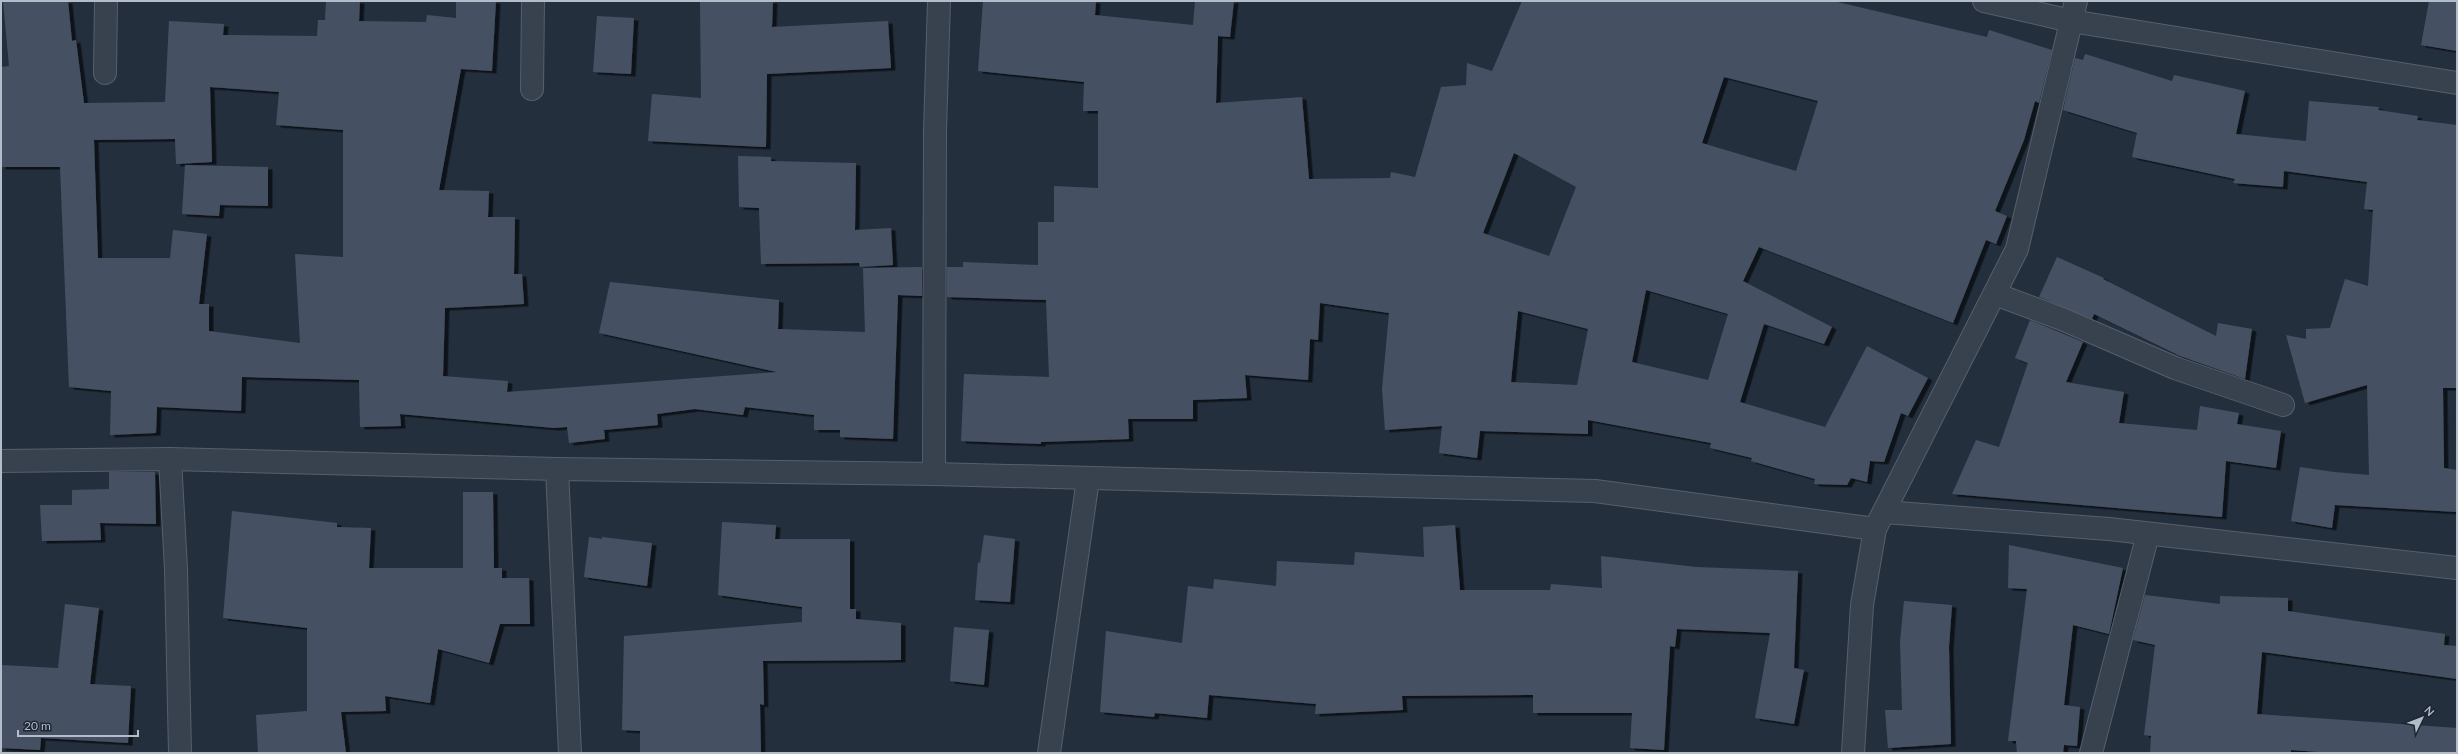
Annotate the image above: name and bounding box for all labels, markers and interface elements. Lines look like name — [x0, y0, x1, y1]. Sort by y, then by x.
north arrow — [2402, 698, 2442, 738]
text: N — [2422, 703, 2437, 718]
scale bar — [18, 712, 138, 738]
text: 20 m — [24, 718, 51, 733]

